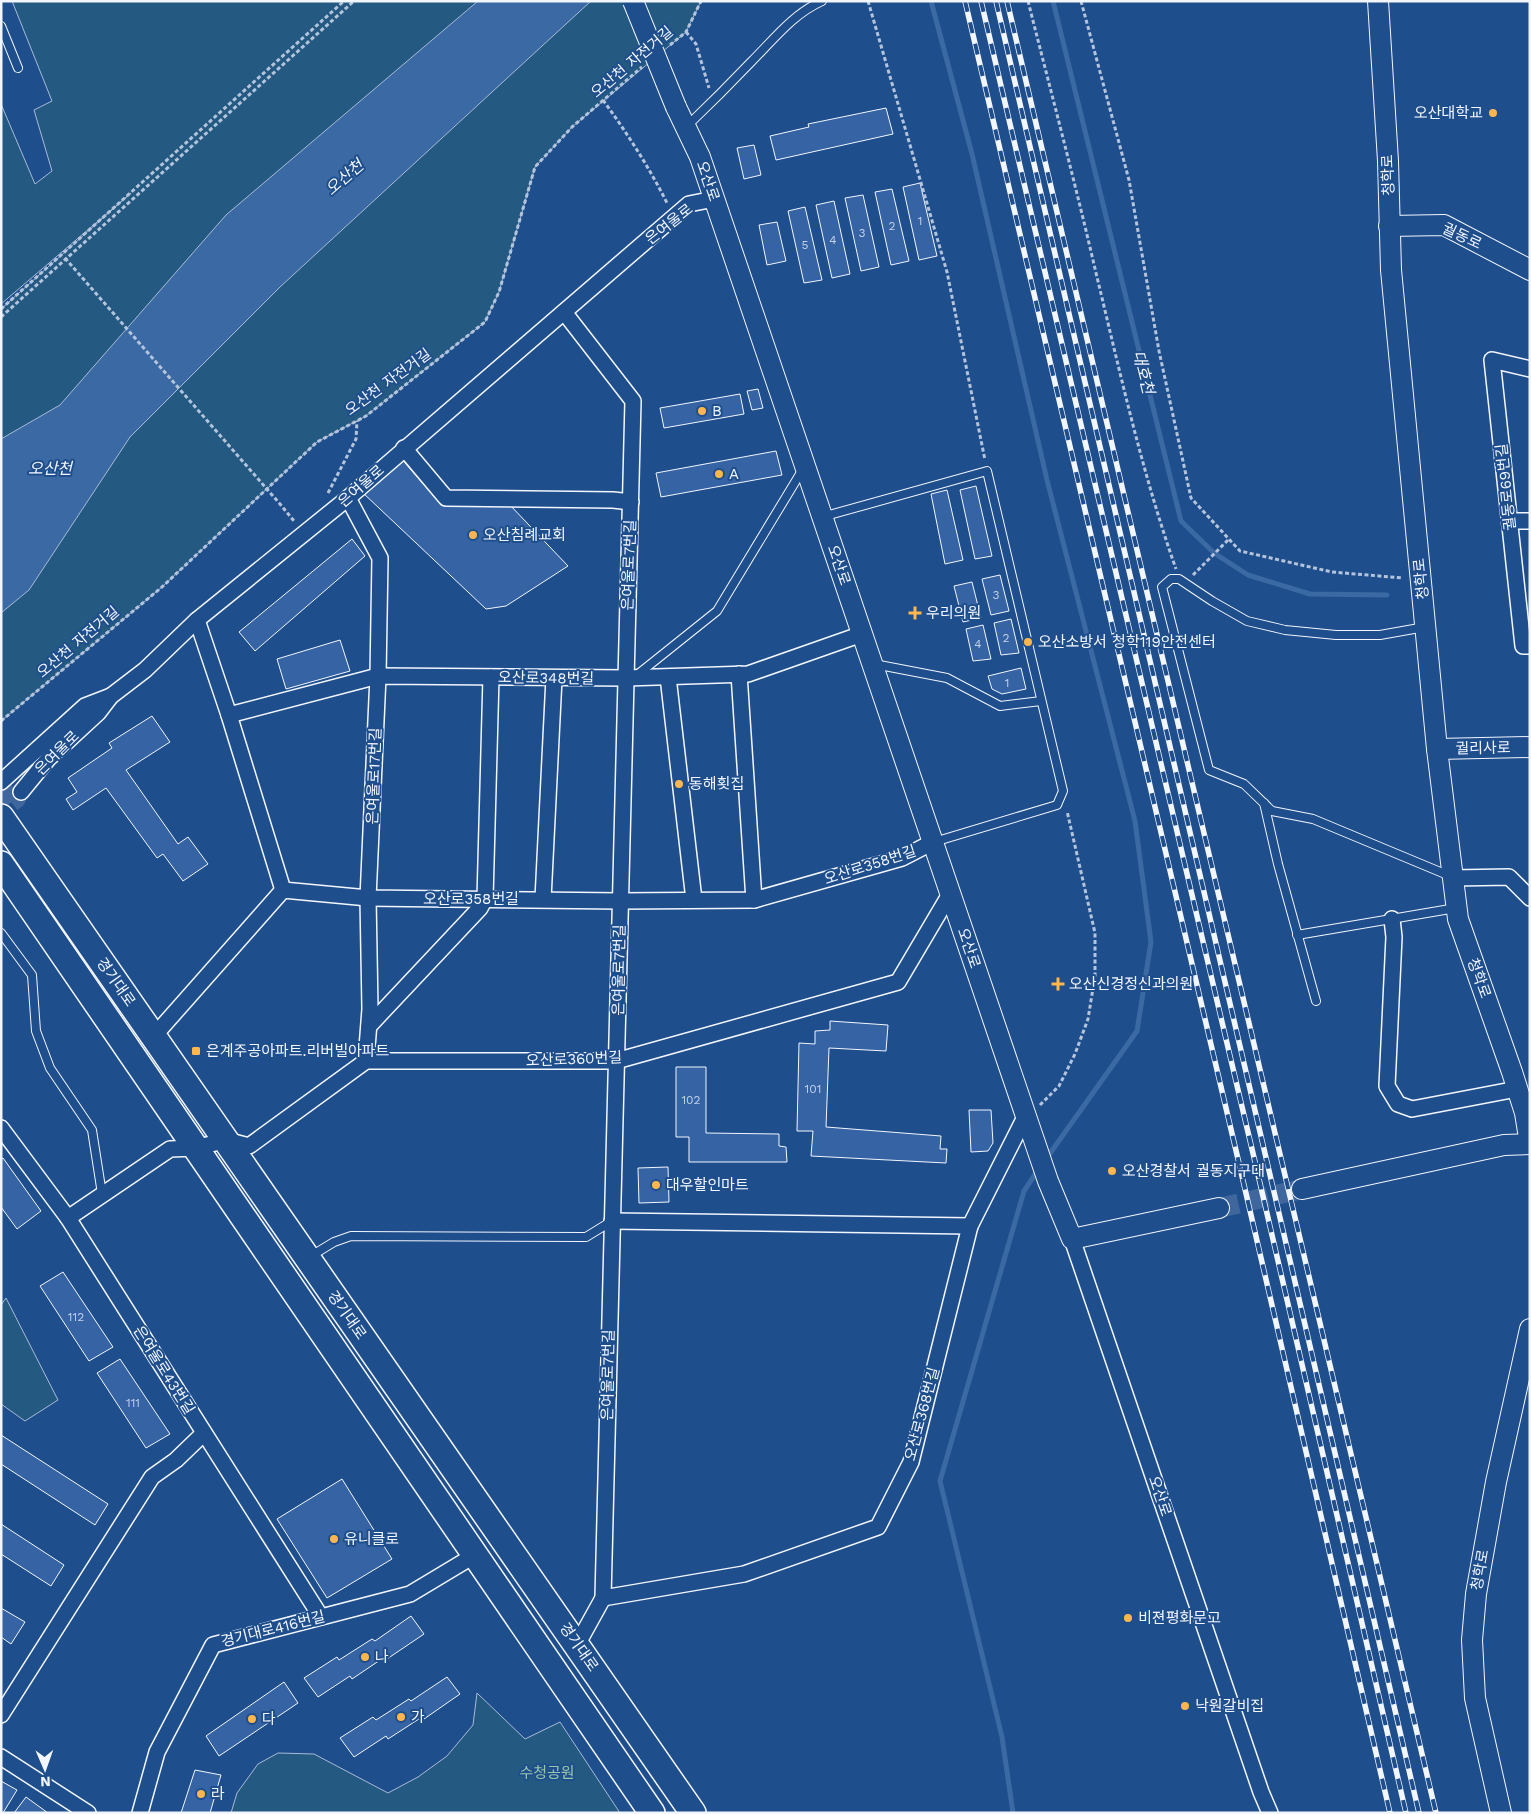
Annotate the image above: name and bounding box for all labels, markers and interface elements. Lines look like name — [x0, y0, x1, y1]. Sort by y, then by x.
street label: 오산천 자전거길 — [587, 22, 677, 102]
place label: 오산대학교 — [1414, 104, 1483, 122]
marker: 오산대학교 — [1487, 107, 1499, 119]
water label: 오산천 — [321, 154, 369, 199]
street label: 청학로 — [1378, 154, 1398, 196]
street label: 오산로 — [693, 158, 723, 204]
street label: 은여울로 — [642, 200, 696, 248]
house number: 1 — [918, 214, 922, 228]
house number: 2 — [889, 219, 896, 233]
street label: 궐동로 — [1439, 219, 1485, 253]
house number: 3 — [859, 226, 866, 240]
house number: 4 — [829, 233, 837, 247]
house number: 5 — [802, 238, 809, 252]
street label: 오산천 자전거길 — [342, 345, 434, 419]
water label: 대호천 — [1129, 348, 1159, 398]
place label: B — [712, 402, 722, 420]
marker: B — [696, 405, 708, 417]
street label: 궐동로69번길 — [1492, 443, 1520, 531]
water label: 오산천 — [28, 459, 74, 478]
street label: 은여울로 — [334, 461, 388, 511]
place label: A — [729, 465, 739, 483]
marker: A — [713, 468, 725, 480]
street label: 은여울로7번길 — [618, 519, 640, 611]
place label: 오산침례교회 — [483, 526, 566, 544]
marker: 오산침례교회 — [467, 529, 479, 541]
street label: 오산로 — [824, 542, 854, 588]
street label: 청학로 — [1410, 557, 1432, 601]
house number: 3 — [993, 588, 1000, 602]
street label: 오산천 자전거길 — [33, 602, 123, 682]
place label: 우리의원 — [926, 604, 981, 622]
marker: 우리의원 — [908, 606, 922, 620]
house number: 2 — [1003, 631, 1010, 645]
place label: 오산소방서 청학119안전센터 — [1038, 633, 1216, 651]
marker: 오산소방서 청학119안전센터 — [1022, 636, 1034, 648]
house number: 4 — [974, 637, 982, 651]
street label: 오산로348번길 — [498, 668, 594, 688]
house number: 1 — [1005, 676, 1009, 690]
street label: 은여울로 — [31, 727, 83, 779]
street label: 은여울로17번길 — [363, 727, 385, 825]
street label: 궐리사로 — [1455, 739, 1511, 757]
place label: 동해횟집 — [689, 775, 744, 793]
marker: 동해횟집 — [673, 778, 685, 790]
street label: 오산로358번길 — [822, 842, 918, 888]
street label: 오산로358번길 — [423, 890, 519, 908]
street label: 은여울로7번길 — [609, 924, 629, 1016]
street label: 오산로 — [954, 925, 984, 971]
street label: 경기대로 — [93, 954, 139, 1010]
street label: 청학로 — [1463, 955, 1495, 1001]
place label: 오산신경정신과의원 — [1069, 975, 1193, 993]
marker: 오산신경정신과의원 — [1051, 977, 1065, 991]
place label: 은계주공아파트.리버빌아파트 — [206, 1042, 390, 1060]
marker: 은계주공아파트.리버빌아파트 — [190, 1045, 202, 1057]
street label: 오산로360번길 — [526, 1048, 622, 1070]
house number: 101 — [805, 1082, 821, 1096]
house number: 102 — [681, 1093, 701, 1107]
place label: 오산경찰서 궐동지구대 — [1122, 1162, 1265, 1180]
marker: 오산경찰서 궐동지구대 — [1106, 1165, 1118, 1177]
place label: 대우할인마트 — [666, 1176, 749, 1194]
marker: 대우할인마트 — [650, 1179, 662, 1191]
street label: 경기대로 — [324, 1287, 370, 1343]
house number: 112 — [68, 1310, 84, 1324]
street label: 은여울로43번길 — [130, 1323, 198, 1417]
street label: 은여울로7번길 — [598, 1329, 618, 1421]
street label: 오산로368번길 — [901, 1365, 943, 1463]
house number: 111 — [126, 1396, 140, 1410]
street label: 오산로 — [1145, 1473, 1175, 1519]
place label: 유니클로 — [344, 1530, 399, 1548]
marker: 유니클로 — [328, 1533, 340, 1545]
street label: 청학로 — [1468, 1548, 1492, 1592]
street label: 경기대로416번길 — [219, 1607, 327, 1651]
place label: 비젼평화문고 — [1138, 1609, 1221, 1627]
marker: 비젼평화문고 — [1122, 1612, 1134, 1624]
street label: 경기대로 — [556, 1619, 602, 1675]
place label: 나 — [375, 1648, 389, 1666]
marker: 나 — [359, 1651, 371, 1663]
place label: 낙원갈비집 — [1195, 1697, 1264, 1715]
marker: 낙원갈비집 — [1179, 1700, 1191, 1712]
place label: 가 — [411, 1708, 425, 1726]
place label: 다 — [262, 1710, 276, 1728]
marker: 가 — [395, 1711, 407, 1723]
marker: 다 — [246, 1713, 258, 1725]
north arrow — [20, 1744, 70, 1794]
park label: 수청공원 — [519, 1764, 575, 1782]
text: N — [40, 1774, 51, 1790]
place label: 라 — [211, 1785, 225, 1803]
marker: 라 — [195, 1788, 207, 1800]

